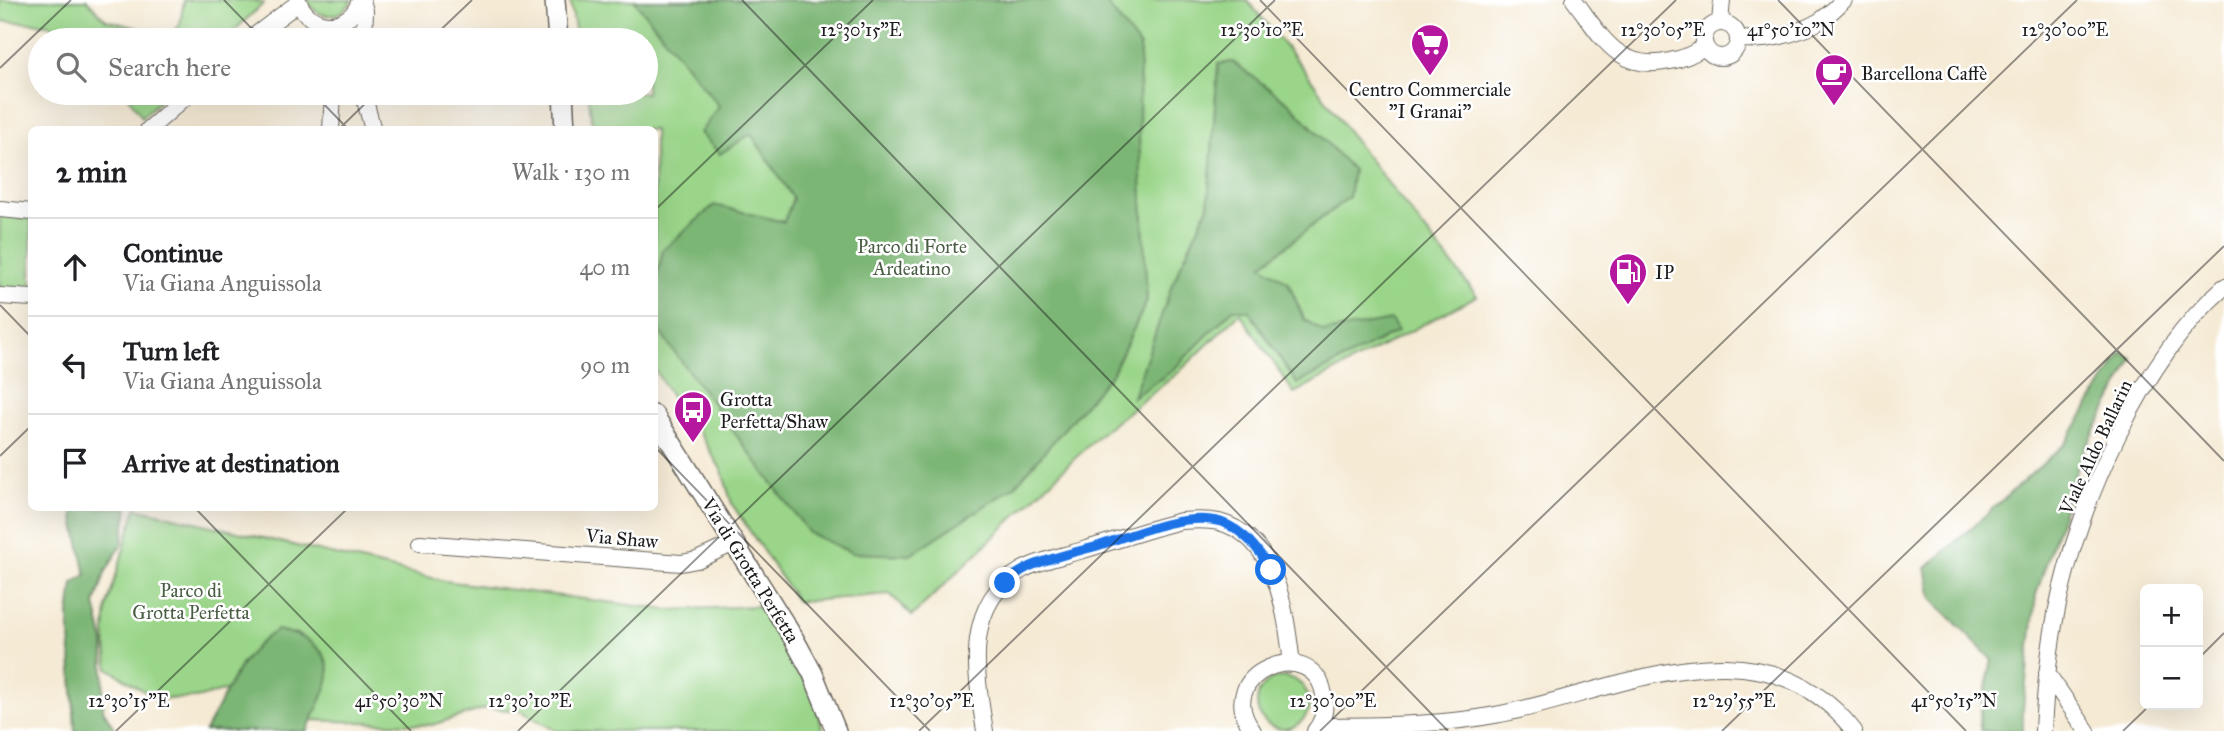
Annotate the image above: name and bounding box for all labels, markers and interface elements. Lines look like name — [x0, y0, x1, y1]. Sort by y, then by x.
text: 12°30'15"E — [820, 19, 902, 41]
text: 12°30'10"E — [1220, 19, 1304, 41]
text: 12°30'05"E — [1621, 19, 1705, 41]
text: 41°50'10"N — [1747, 19, 1835, 41]
text: 12°30'00"E — [2022, 19, 2109, 41]
supermarket icon: Centro Commerciale "I Granai" — [1409, 22, 1451, 77]
search box — [28, 28, 658, 105]
icon: search — [52, 48, 90, 86]
text: Search here — [108, 51, 231, 83]
cafe icon: Barcellona Caffè — [1813, 52, 1855, 107]
place label: Barcellona Caffè — [1861, 62, 1987, 85]
place label: Centro Commerciale "I Granai" — [1349, 78, 1511, 123]
text: 2 min — [56, 154, 127, 190]
text: Walk · 130 m — [512, 158, 630, 186]
park label: Parco di Forte Ardeatino — [857, 235, 967, 280]
text: Continue — [123, 237, 223, 269]
icon: ahead — [56, 248, 94, 286]
fuel station icon: IP — [1607, 251, 1649, 306]
text: 40 m — [580, 253, 630, 281]
place label: IP — [1655, 261, 1674, 284]
text: Via Giana Anguissola — [123, 269, 322, 297]
text: Turn left — [123, 335, 219, 367]
icon: left — [56, 346, 94, 384]
text: 90 m — [580, 351, 630, 379]
text: Via Giana Anguissola — [123, 367, 322, 395]
street label: Viale Aldo Ballarin — [2054, 376, 2137, 519]
place label: Grotta Perfetta/Shaw — [720, 388, 829, 433]
bus stop icon: Grotta Perfetta/Shaw — [672, 389, 714, 444]
icon: arrive — [56, 444, 94, 482]
text: Arrive at destination — [123, 447, 340, 479]
street label: Via di Grotta Perfetta — [696, 493, 805, 648]
street label: Via Shaw — [584, 524, 660, 553]
route start — [1255, 554, 1286, 585]
route end — [989, 567, 1020, 598]
park label: Parco di Grotta Perfetta — [132, 579, 251, 624]
map controls — [2140, 584, 2203, 710]
button: + — [2140, 584, 2203, 647]
button: − — [2140, 647, 2203, 710]
text: 12°30'15"E — [88, 690, 170, 712]
text: 41°50'30"N — [355, 690, 443, 712]
text: 12°30'10"E — [488, 690, 572, 712]
text: 12°30'05"E — [890, 690, 974, 712]
text: 12°30'00"E — [1290, 690, 1377, 712]
text: 12°29'55"E — [1692, 690, 1776, 712]
text: 41°50'15"N — [1911, 690, 1997, 712]

